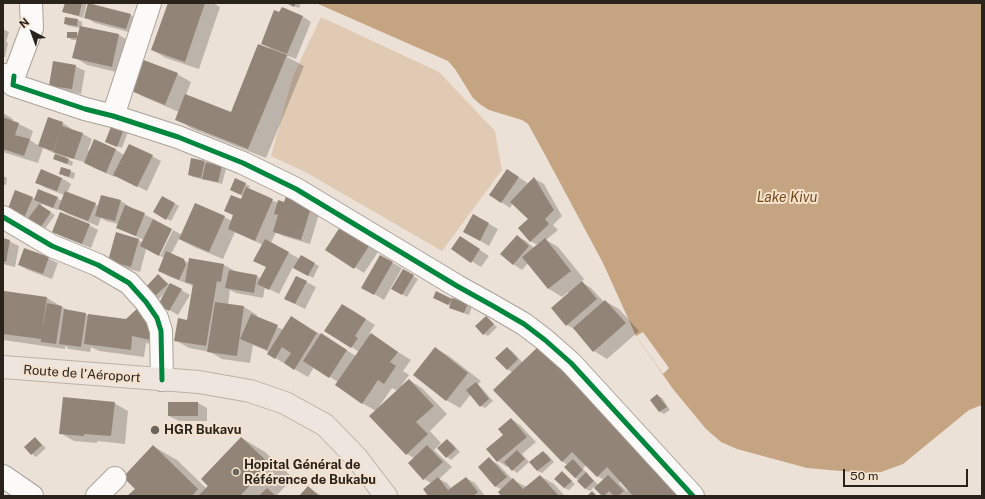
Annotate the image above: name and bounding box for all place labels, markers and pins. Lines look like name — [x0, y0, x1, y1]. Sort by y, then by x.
place label: HGR Bukavu — [164, 422, 241, 438]
marker: HGR Bukavu — [149, 424, 161, 436]
place label: Hopital Général de Référence de Bukabu — [244, 457, 376, 488]
marker: Hopital Général de Référence de Bukabu — [231, 467, 241, 477]

